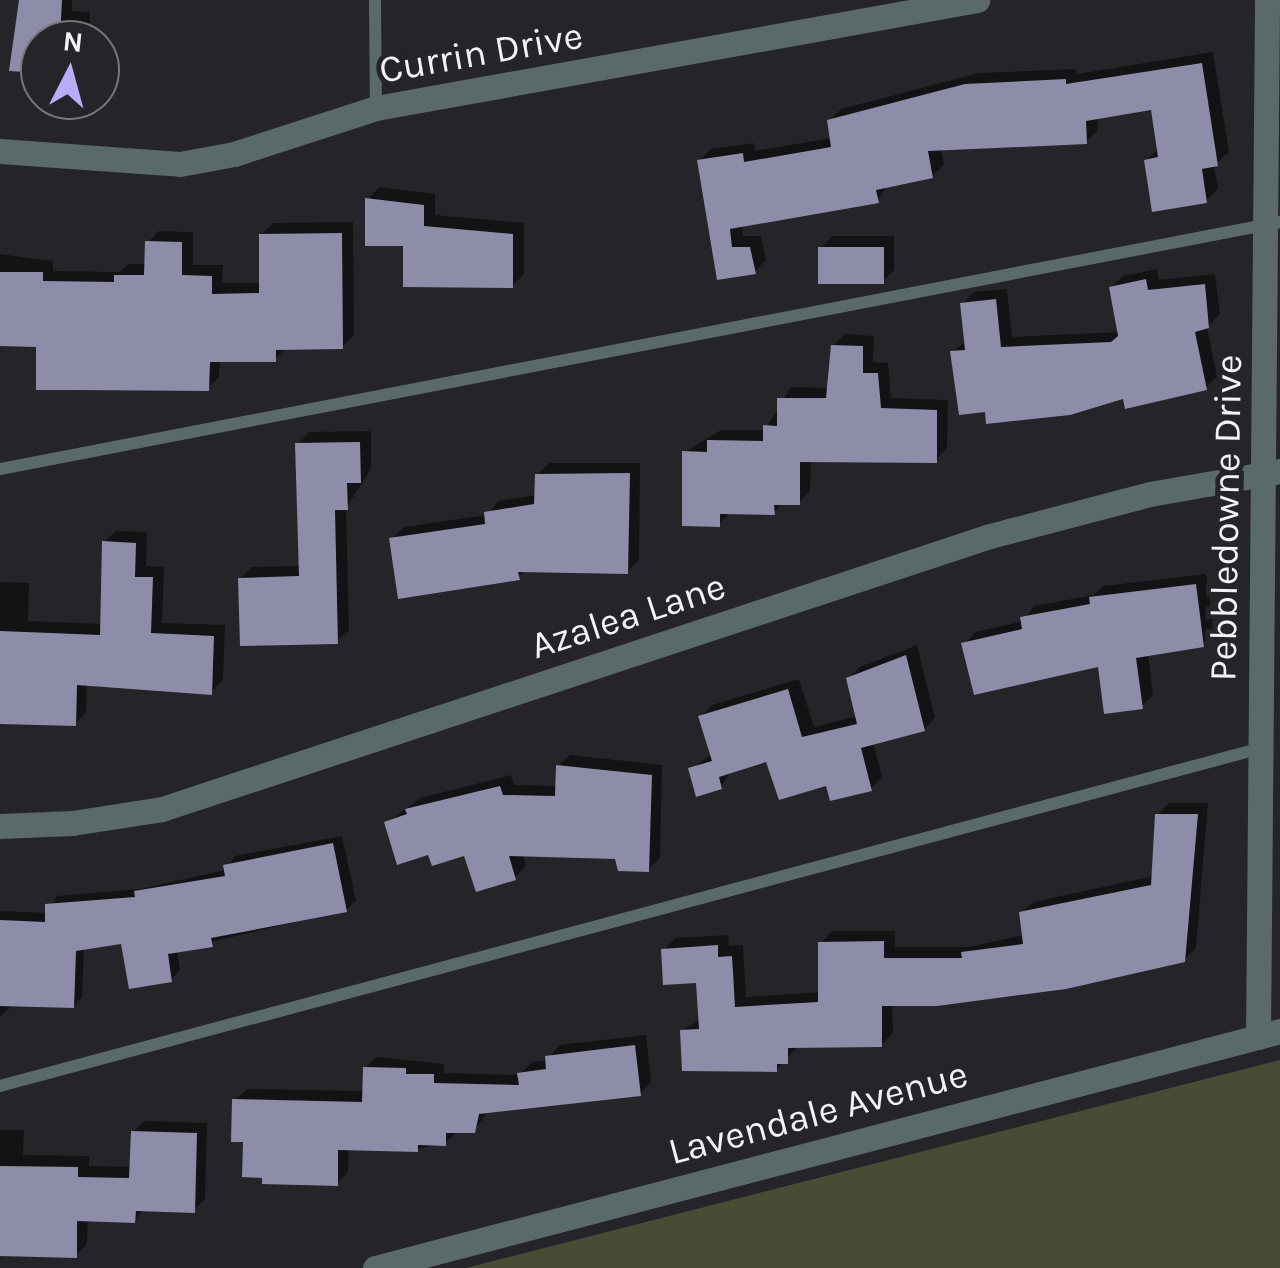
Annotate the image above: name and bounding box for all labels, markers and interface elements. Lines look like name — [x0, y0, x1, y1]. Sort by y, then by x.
street label: Currin Drive — [376, 13, 586, 93]
north arrow — [20, 20, 120, 120]
text: N — [61, 24, 85, 59]
street label: Pebbledowne Drive — [1200, 354, 1252, 682]
street label: Azalea Lane — [525, 563, 731, 669]
street label: Lavendale Avenue — [663, 1051, 973, 1175]

